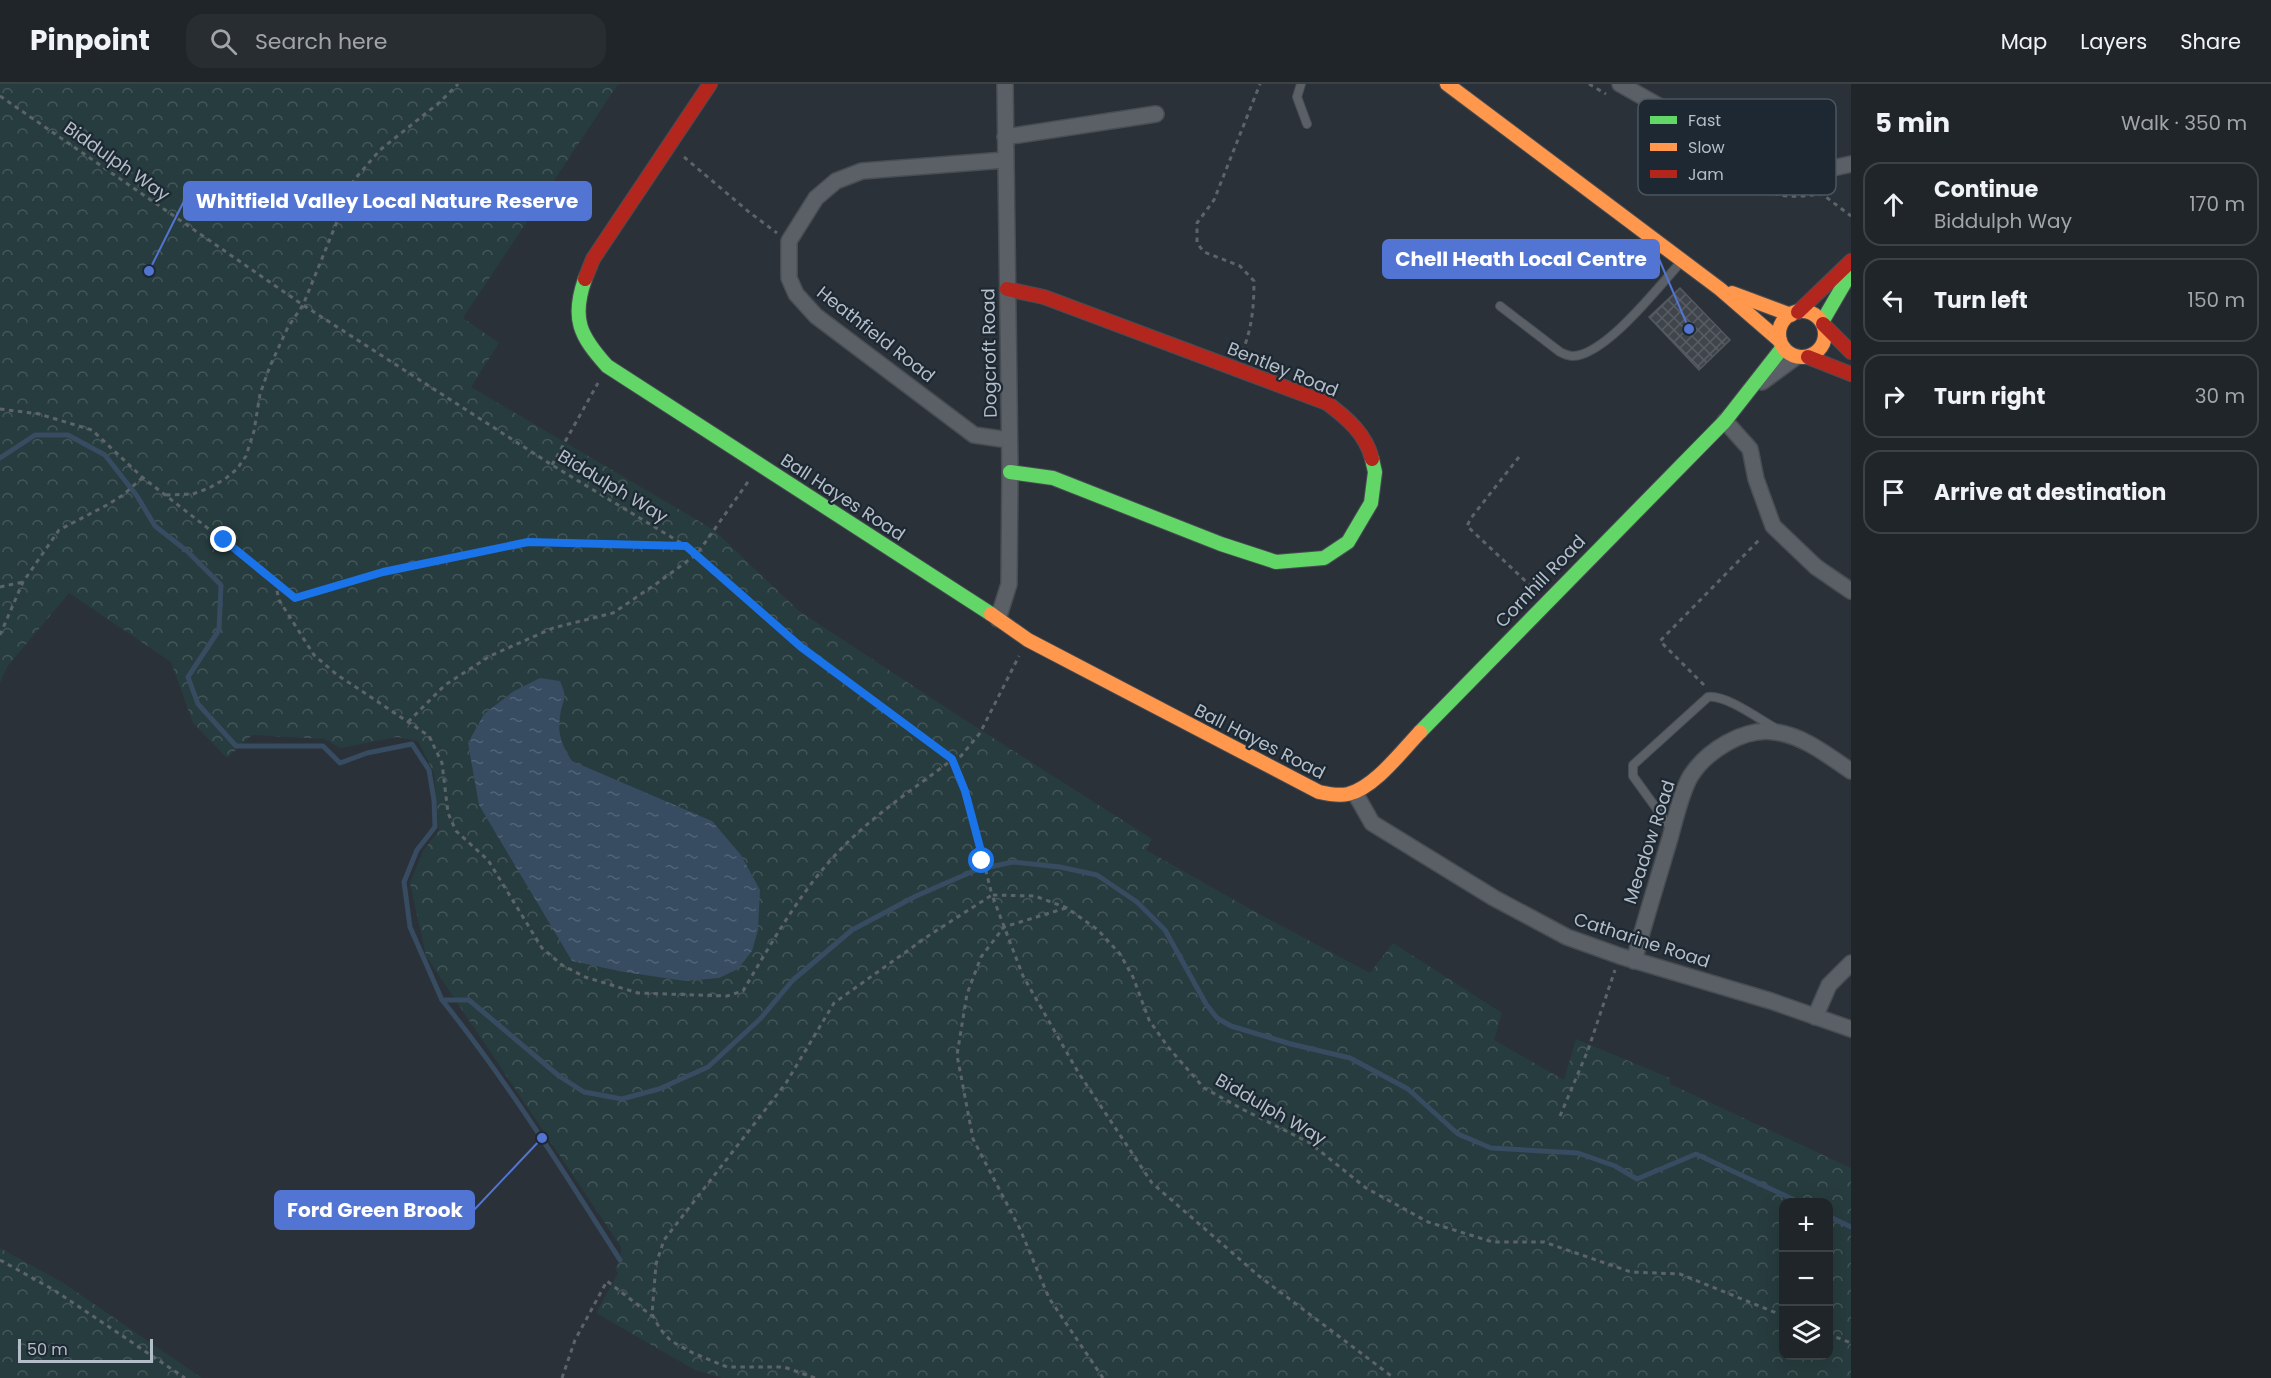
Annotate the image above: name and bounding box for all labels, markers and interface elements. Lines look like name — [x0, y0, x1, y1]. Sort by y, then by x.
search box — [186, 14, 606, 68]
text: Pinpoint — [30, 21, 150, 60]
icon: search — [207, 25, 240, 58]
text: Search here — [255, 26, 387, 57]
text: Map — [2001, 27, 2047, 56]
text: Layers — [2080, 27, 2147, 56]
text: Share — [2180, 27, 2241, 56]
legend — [1638, 99, 1836, 195]
text: 5 min — [1875, 105, 1950, 141]
text: Fast — [1688, 109, 1721, 132]
text: Walk · 350 m — [2121, 109, 2247, 137]
street label: Biddulph Way — [59, 115, 175, 207]
text: Slow — [1688, 136, 1725, 159]
text: Jam — [1688, 163, 1724, 186]
text: Continue — [1934, 174, 2038, 205]
callout: Whitfield Valley Local Nature Reserve — [184, 182, 591, 220]
text: Whitfield Valley Local Nature Reserve — [196, 187, 578, 215]
icon: ahead — [1877, 188, 1910, 221]
text: 170 m — [2189, 190, 2245, 218]
text: Biddulph Way — [1934, 207, 2072, 235]
callout: Chell Heath Local Centre — [1383, 240, 1659, 278]
text: Chell Heath Local Centre — [1395, 245, 1647, 273]
street label: Heathfield Road — [812, 280, 940, 388]
icon: left — [1877, 284, 1910, 317]
text: Turn left — [1934, 285, 2028, 316]
text: 150 m — [2188, 286, 2245, 314]
street label: Dogcroft Road — [975, 288, 1003, 418]
street label: Bentley Road — [1224, 335, 1342, 403]
icon: right — [1877, 380, 1910, 413]
text: Turn right — [1934, 381, 2045, 412]
text: 30 m — [2195, 382, 2245, 410]
street label: Biddulph Way — [553, 443, 673, 529]
street label: Ball Hayes Road — [776, 447, 910, 547]
icon: arrive — [1877, 476, 1910, 509]
text: Arrive at destination — [1934, 477, 2166, 508]
route end — [210, 526, 236, 552]
street label: Cornhill Road — [1489, 529, 1591, 633]
street label: Ball Hayes Road — [1190, 697, 1330, 785]
street label: Meadow Road — [1617, 777, 1681, 907]
route start — [968, 847, 994, 873]
street label: Catharine Road — [1571, 906, 1713, 974]
street label: Biddulph Way — [1211, 1067, 1331, 1151]
callout: Ford Green Brook — [275, 1191, 474, 1229]
text: Ford Green Brook — [287, 1196, 464, 1224]
map controls — [1779, 1198, 1833, 1360]
button: + — [1779, 1198, 1833, 1252]
button: − — [1779, 1252, 1833, 1306]
button: layers — [1779, 1306, 1833, 1360]
scale bar — [18, 1336, 153, 1364]
text: 50 m — [27, 1338, 68, 1361]

